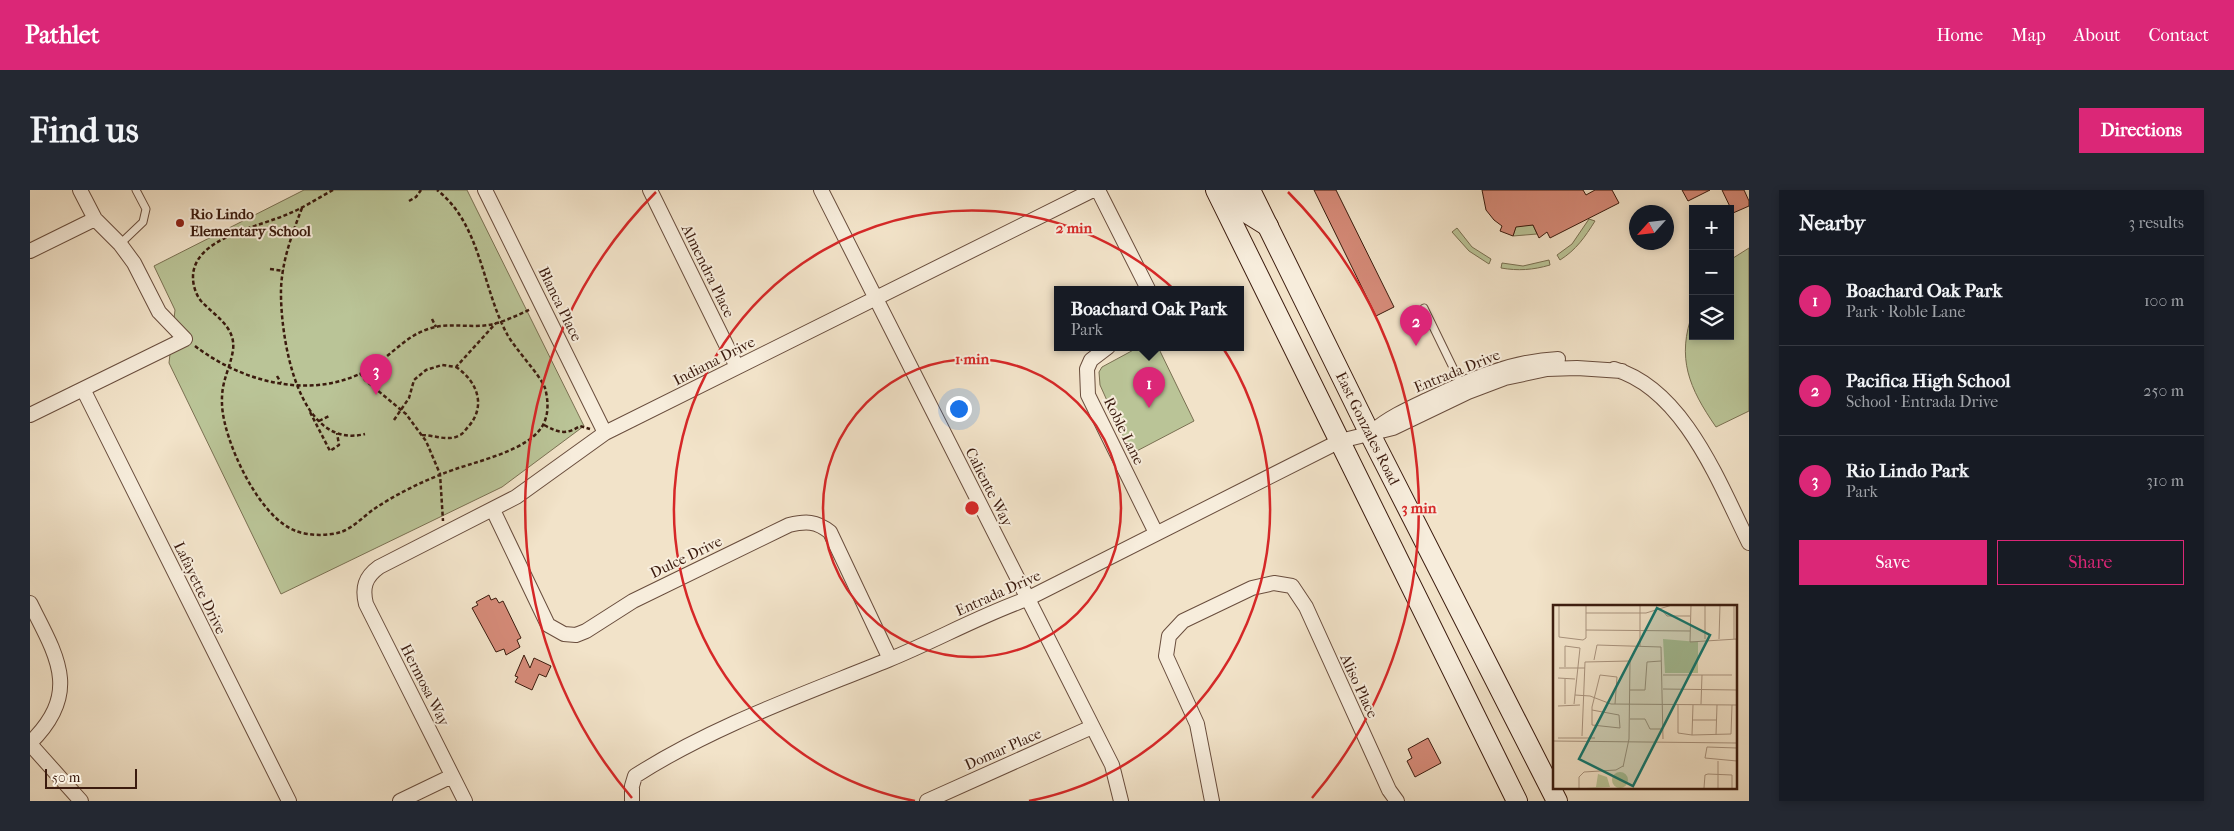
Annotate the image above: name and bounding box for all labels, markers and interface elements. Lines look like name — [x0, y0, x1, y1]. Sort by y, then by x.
text: Pathlet — [25, 21, 99, 49]
text: Home — [1936, 25, 1983, 46]
text: Map — [2011, 25, 2046, 46]
text: About — [2074, 25, 2120, 46]
text: Contact — [2148, 25, 2209, 46]
button: Directions — [2079, 108, 2204, 153]
text: Find us — [30, 110, 139, 151]
place label: Rio Lindo Elementary School — [190, 205, 312, 240]
north arrow — [1629, 205, 1674, 250]
map controls — [1689, 205, 1734, 340]
button: + — [1689, 205, 1734, 250]
text: Nearby — [1799, 211, 1865, 235]
text: 3 results — [2128, 213, 2184, 232]
marker: Rio Lindo Elementary School — [174, 217, 186, 229]
text: 2 min — [1056, 219, 1093, 237]
street label: Almendra Place — [677, 221, 739, 321]
button: − — [1689, 250, 1734, 295]
street label: Blanca Place — [534, 264, 586, 345]
text: Boachard Oak Park — [1846, 280, 2002, 302]
popup — [1054, 286, 1244, 351]
text: 1 — [1812, 291, 1818, 310]
text: 100 m — [2144, 291, 2184, 310]
button: layers — [1689, 295, 1734, 340]
text: Boachard Oak Park — [1071, 298, 1227, 320]
text: Park · Roble Lane — [1846, 302, 1965, 321]
pin: 2 — [1400, 305, 1432, 346]
text: Park — [1071, 320, 1103, 339]
street label: Indiana Drive — [670, 332, 758, 389]
street label: Entrada Drive — [1411, 345, 1503, 396]
text: 1 min — [955, 350, 989, 368]
pin: 3 — [360, 354, 392, 395]
pin: 1 — [1133, 367, 1165, 408]
street label: East Gonzales Road — [1332, 369, 1404, 489]
text: Pacifica High School — [1846, 370, 2010, 392]
text: 2 — [1811, 381, 1819, 400]
text: 250 m — [2143, 381, 2184, 400]
text: School · Entrada Drive — [1846, 392, 1998, 411]
street label: Roble Lane — [1100, 394, 1148, 468]
your location — [946, 396, 972, 422]
street label: Caliente Way — [961, 445, 1017, 530]
text: Rio Lindo Park — [1846, 460, 1969, 482]
text: 3 — [1812, 471, 1818, 490]
text: 310 m — [2146, 471, 2184, 490]
text: Park — [1846, 482, 1878, 501]
centre of rings — [963, 499, 981, 517]
text: 3 min — [1402, 499, 1437, 517]
street label: Dulce Drive — [647, 532, 725, 582]
street label: Lafayette Drive — [170, 539, 230, 638]
button: Save — [1799, 540, 1987, 585]
button: Share — [1997, 540, 2184, 585]
street label: Entrada Drive — [953, 566, 1044, 620]
inset map — [1553, 605, 1736, 788]
street label: Hermosa Way — [397, 641, 454, 730]
street label: Aliso Place — [1336, 650, 1382, 722]
street label: Domar Place — [962, 724, 1045, 774]
scale bar — [45, 766, 138, 789]
text: 50 m — [52, 769, 80, 786]

